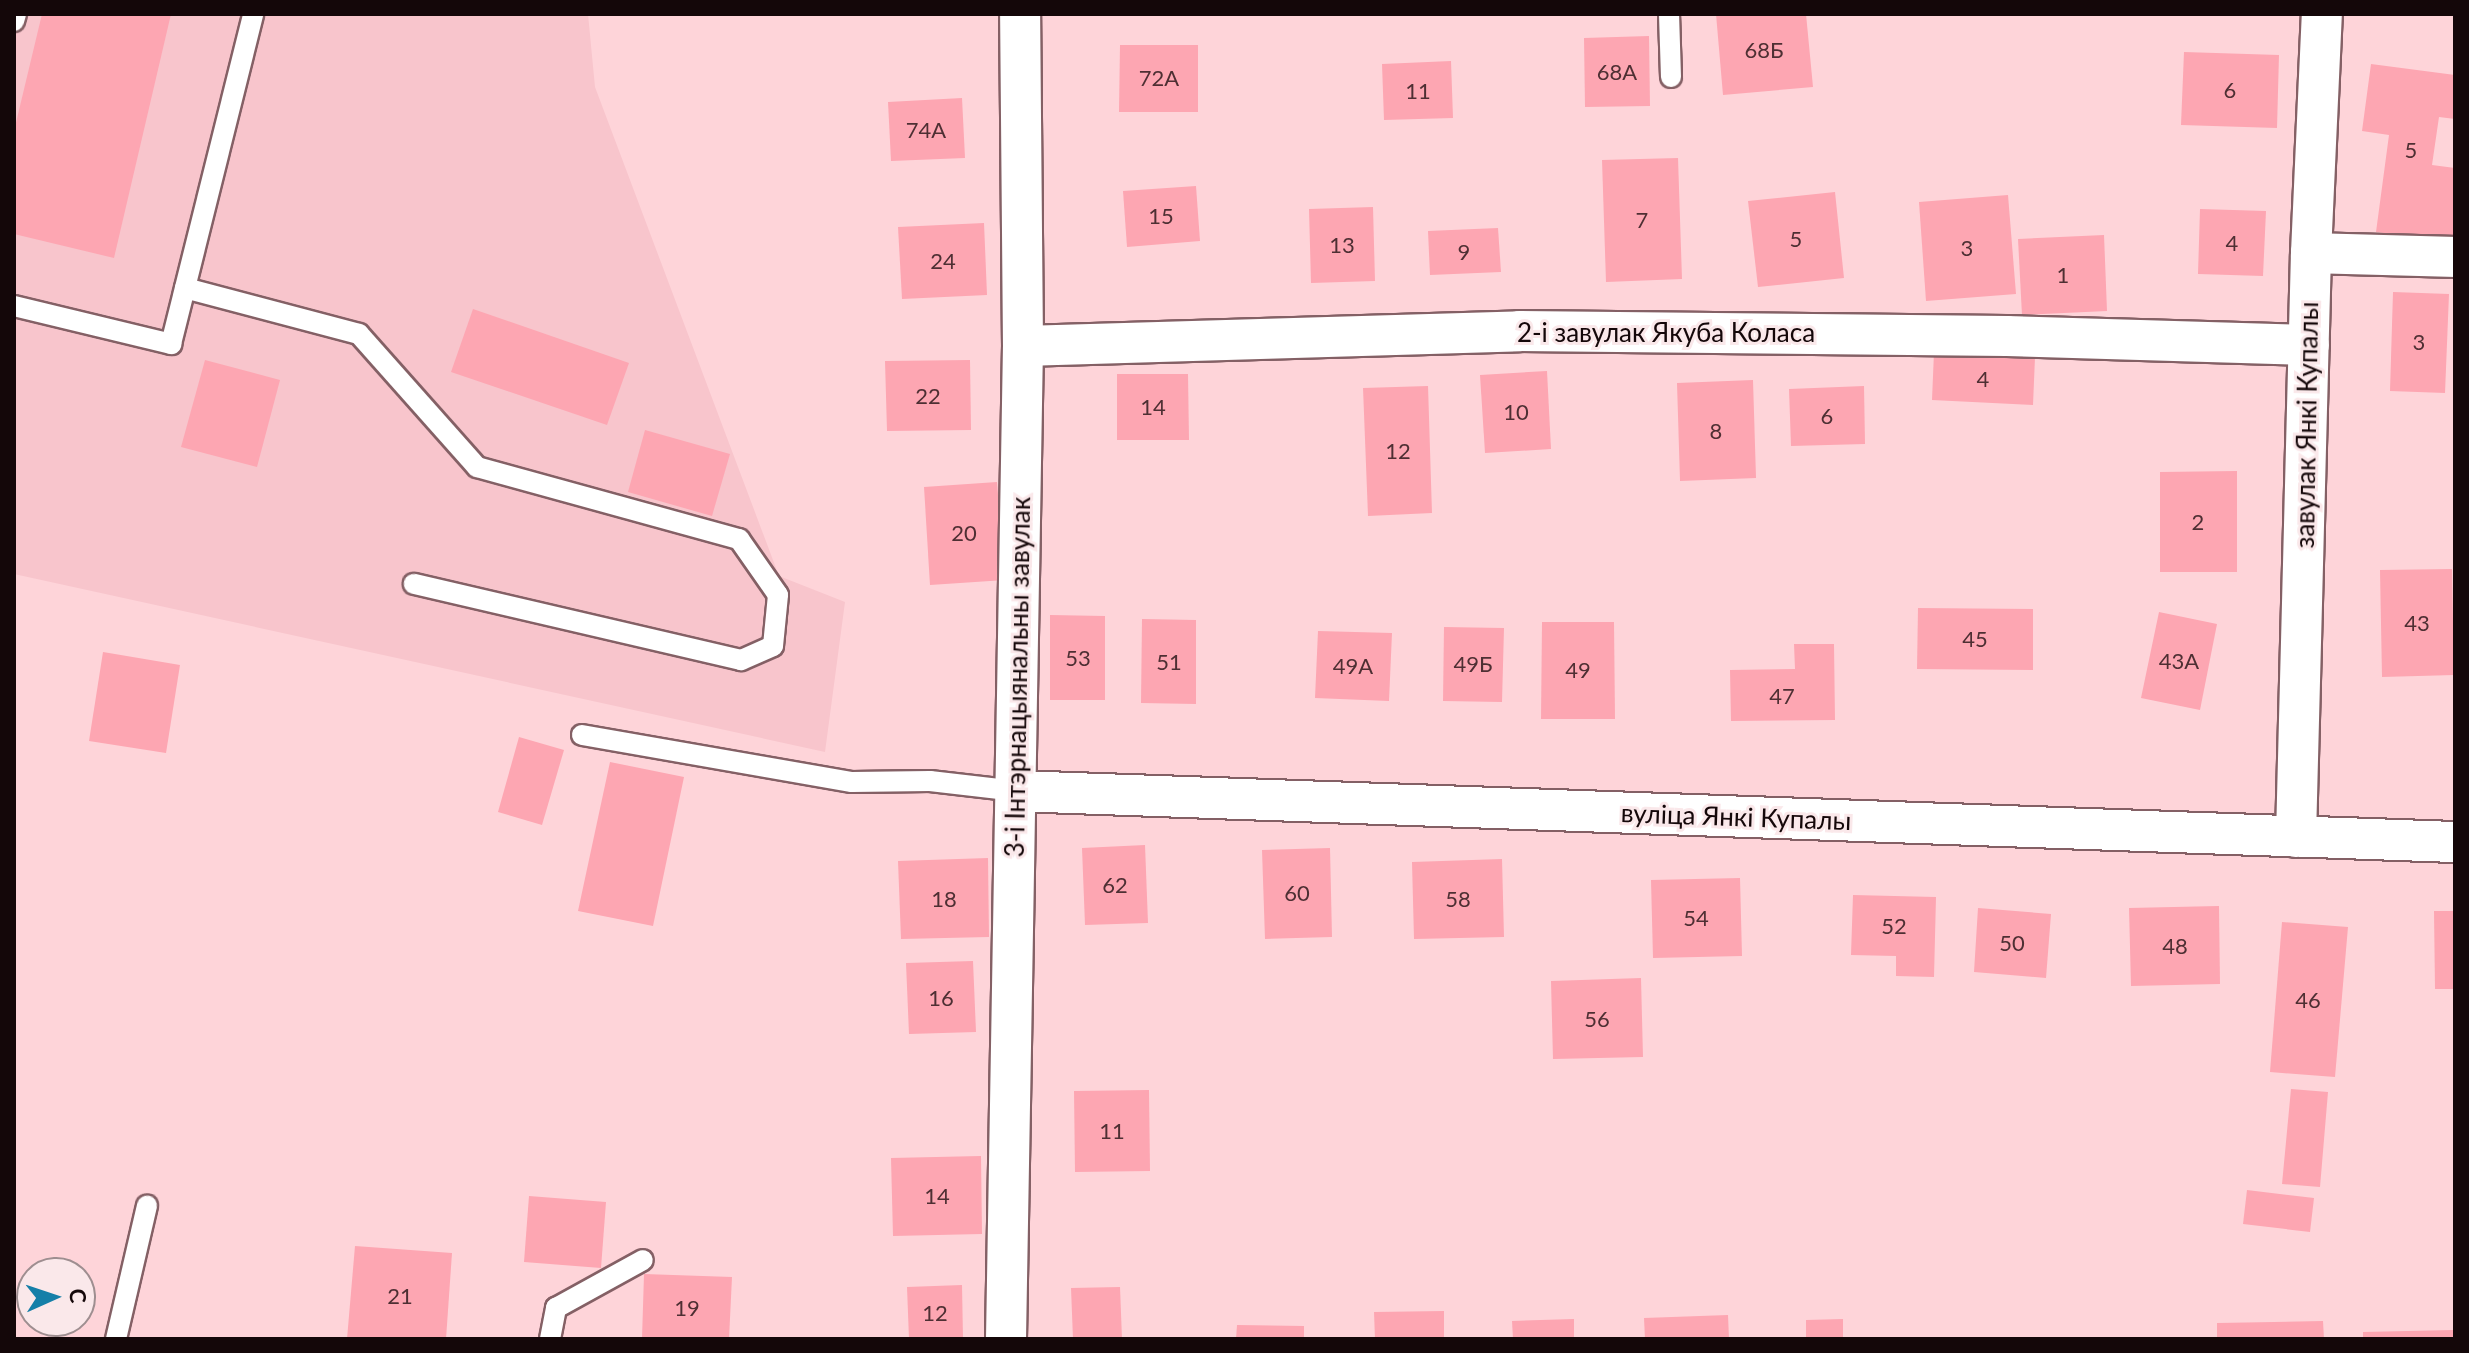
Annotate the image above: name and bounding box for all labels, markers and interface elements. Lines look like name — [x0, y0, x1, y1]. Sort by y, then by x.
house number: 68Б — [1744, 37, 1784, 63]
house number: 68А — [1597, 59, 1637, 85]
house number: 72А — [1139, 65, 1179, 91]
house number: 6 — [2224, 77, 2236, 103]
house number: 11 — [1405, 78, 1431, 104]
house number: 74А — [906, 117, 946, 143]
house number: 5 — [2405, 137, 2417, 163]
house number: 15 — [1148, 203, 1174, 229]
house number: 7 — [1636, 207, 1648, 233]
house number: 5 — [1790, 226, 1802, 252]
house number: 4 — [2226, 230, 2238, 256]
house number: 13 — [1329, 232, 1355, 258]
house number: 3 — [1961, 235, 1973, 261]
house number: 9 — [1458, 239, 1470, 265]
house number: 24 — [930, 248, 956, 274]
house number: 1 — [2057, 262, 2069, 288]
street label: завулак Янкі Купалы — [2289, 301, 2325, 549]
street label: 2-і завулак Якуба Коласа — [1517, 317, 1815, 349]
house number: 3 — [2413, 329, 2425, 355]
house number: 4 — [1977, 366, 1989, 392]
house number: 22 — [915, 383, 941, 409]
house number: 14 — [1140, 394, 1166, 420]
house number: 10 — [1503, 399, 1529, 425]
house number: 6 — [1821, 403, 1833, 429]
house number: 8 — [1710, 418, 1722, 444]
house number: 12 — [1385, 438, 1411, 464]
street label: 3-і Інтэрнацыянальны завулак — [999, 496, 1037, 858]
house number: 2 — [2192, 509, 2204, 535]
house number: 20 — [951, 520, 977, 546]
house number: 43 — [2404, 610, 2430, 636]
house number: 45 — [1962, 626, 1988, 652]
house number: 53 — [1065, 645, 1091, 671]
house number: 43А — [2159, 648, 2199, 674]
house number: 51 — [1156, 649, 1182, 675]
house number: 49Б — [1453, 651, 1493, 677]
house number: 49А — [1333, 653, 1373, 679]
house number: 49 — [1565, 657, 1591, 683]
house number: 47 — [1769, 683, 1795, 709]
street label: вуліца Янкі Купалы — [1620, 797, 1852, 837]
house number: 62 — [1102, 872, 1128, 898]
house number: 60 — [1284, 880, 1310, 906]
house number: 18 — [931, 886, 957, 912]
house number: 58 — [1445, 886, 1471, 912]
house number: 54 — [1683, 905, 1709, 931]
house number: 52 — [1881, 913, 1907, 939]
house number: 50 — [1999, 930, 2025, 956]
house number: 48 — [2162, 933, 2188, 959]
house number: 16 — [928, 985, 954, 1011]
house number: 46 — [2295, 987, 2321, 1013]
house number: 56 — [1584, 1006, 1610, 1032]
house number: 11 — [1099, 1118, 1125, 1144]
house number: 14 — [924, 1183, 950, 1209]
north arrow — [16, 1257, 96, 1337]
house number: 21 — [387, 1283, 413, 1309]
text: С — [65, 1288, 92, 1304]
house number: 19 — [674, 1295, 700, 1321]
house number: 12 — [922, 1300, 948, 1326]

